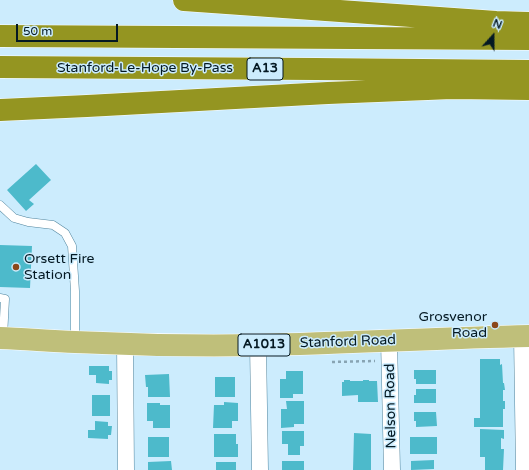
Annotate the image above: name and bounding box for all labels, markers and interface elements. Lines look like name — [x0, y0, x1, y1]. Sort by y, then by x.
scale bar — [18, 16, 120, 42]
north arrow — [473, 16, 513, 56]
text: N — [491, 17, 504, 32]
text: 50 m — [23, 24, 52, 38]
road number: A13 — [247, 58, 283, 80]
street label: Stanford-Le-Hope By-Pass — [57, 60, 233, 76]
place label: Orsett Fire Station — [24, 251, 95, 284]
marker: Orsett Fire Station — [11, 262, 21, 272]
place label: Grosvenor Road — [418, 309, 487, 342]
marker: Grosvenor Road — [490, 320, 500, 330]
street label: Stanford Road — [300, 332, 396, 352]
road number: A1013 — [238, 334, 290, 356]
street label: Nelson Road — [382, 363, 400, 449]

